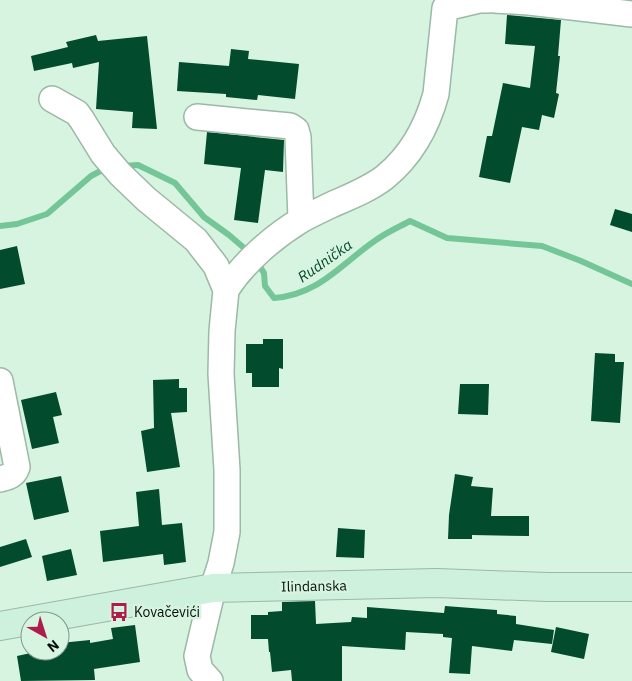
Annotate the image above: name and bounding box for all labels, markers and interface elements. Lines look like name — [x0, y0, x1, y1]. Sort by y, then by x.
water label: Rudnička — [294, 235, 356, 286]
street label: Ilindanska — [281, 576, 348, 596]
bus stop icon: Kovačevići — [108, 601, 130, 623]
place label: Kovačevići — [134, 603, 200, 621]
north arrow — [20, 611, 70, 661]
text: N — [44, 636, 63, 656]

